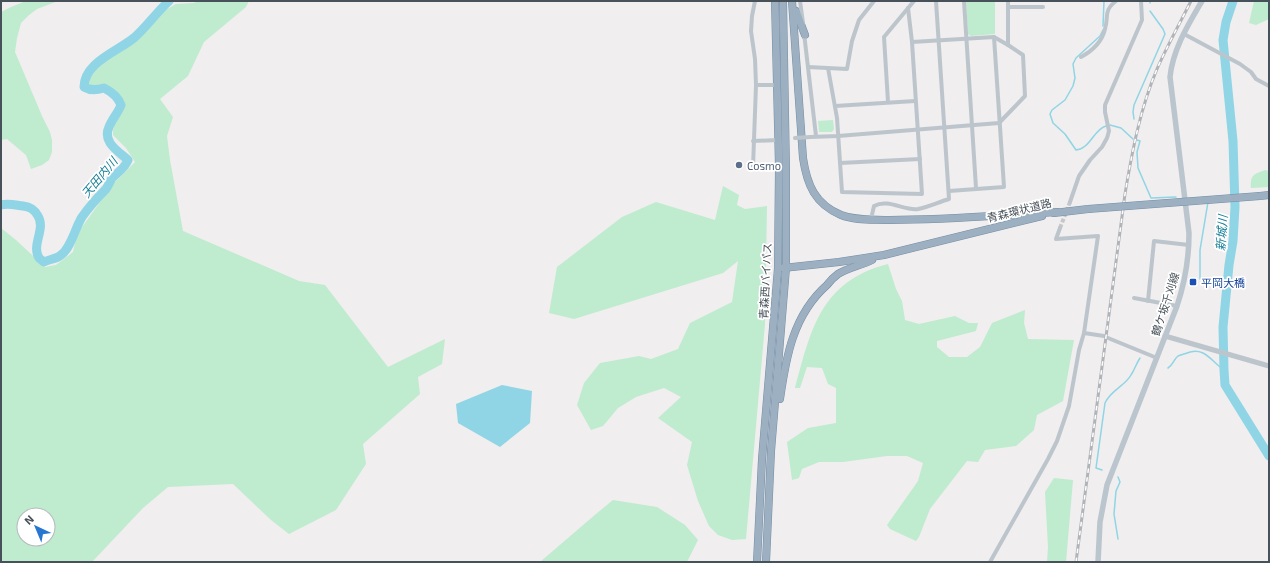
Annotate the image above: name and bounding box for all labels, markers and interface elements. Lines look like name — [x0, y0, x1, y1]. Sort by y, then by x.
water label: 天田内川 — [78, 153, 121, 200]
place label: Cosmo — [747, 159, 781, 172]
marker: Cosmo — [734, 160, 744, 170]
street label: 青森環状道路 — [985, 196, 1053, 224]
water label: 新城川 — [1213, 213, 1229, 251]
street label: 青森西バイパス — [756, 242, 774, 320]
street label: 鶴ケ坂千刈線 — [1149, 271, 1181, 337]
place label: 平岡大橋 — [1201, 276, 1245, 289]
marker: 平岡大橋 — [1188, 277, 1198, 287]
north arrow — [16, 507, 56, 547]
text: N — [21, 512, 36, 527]

